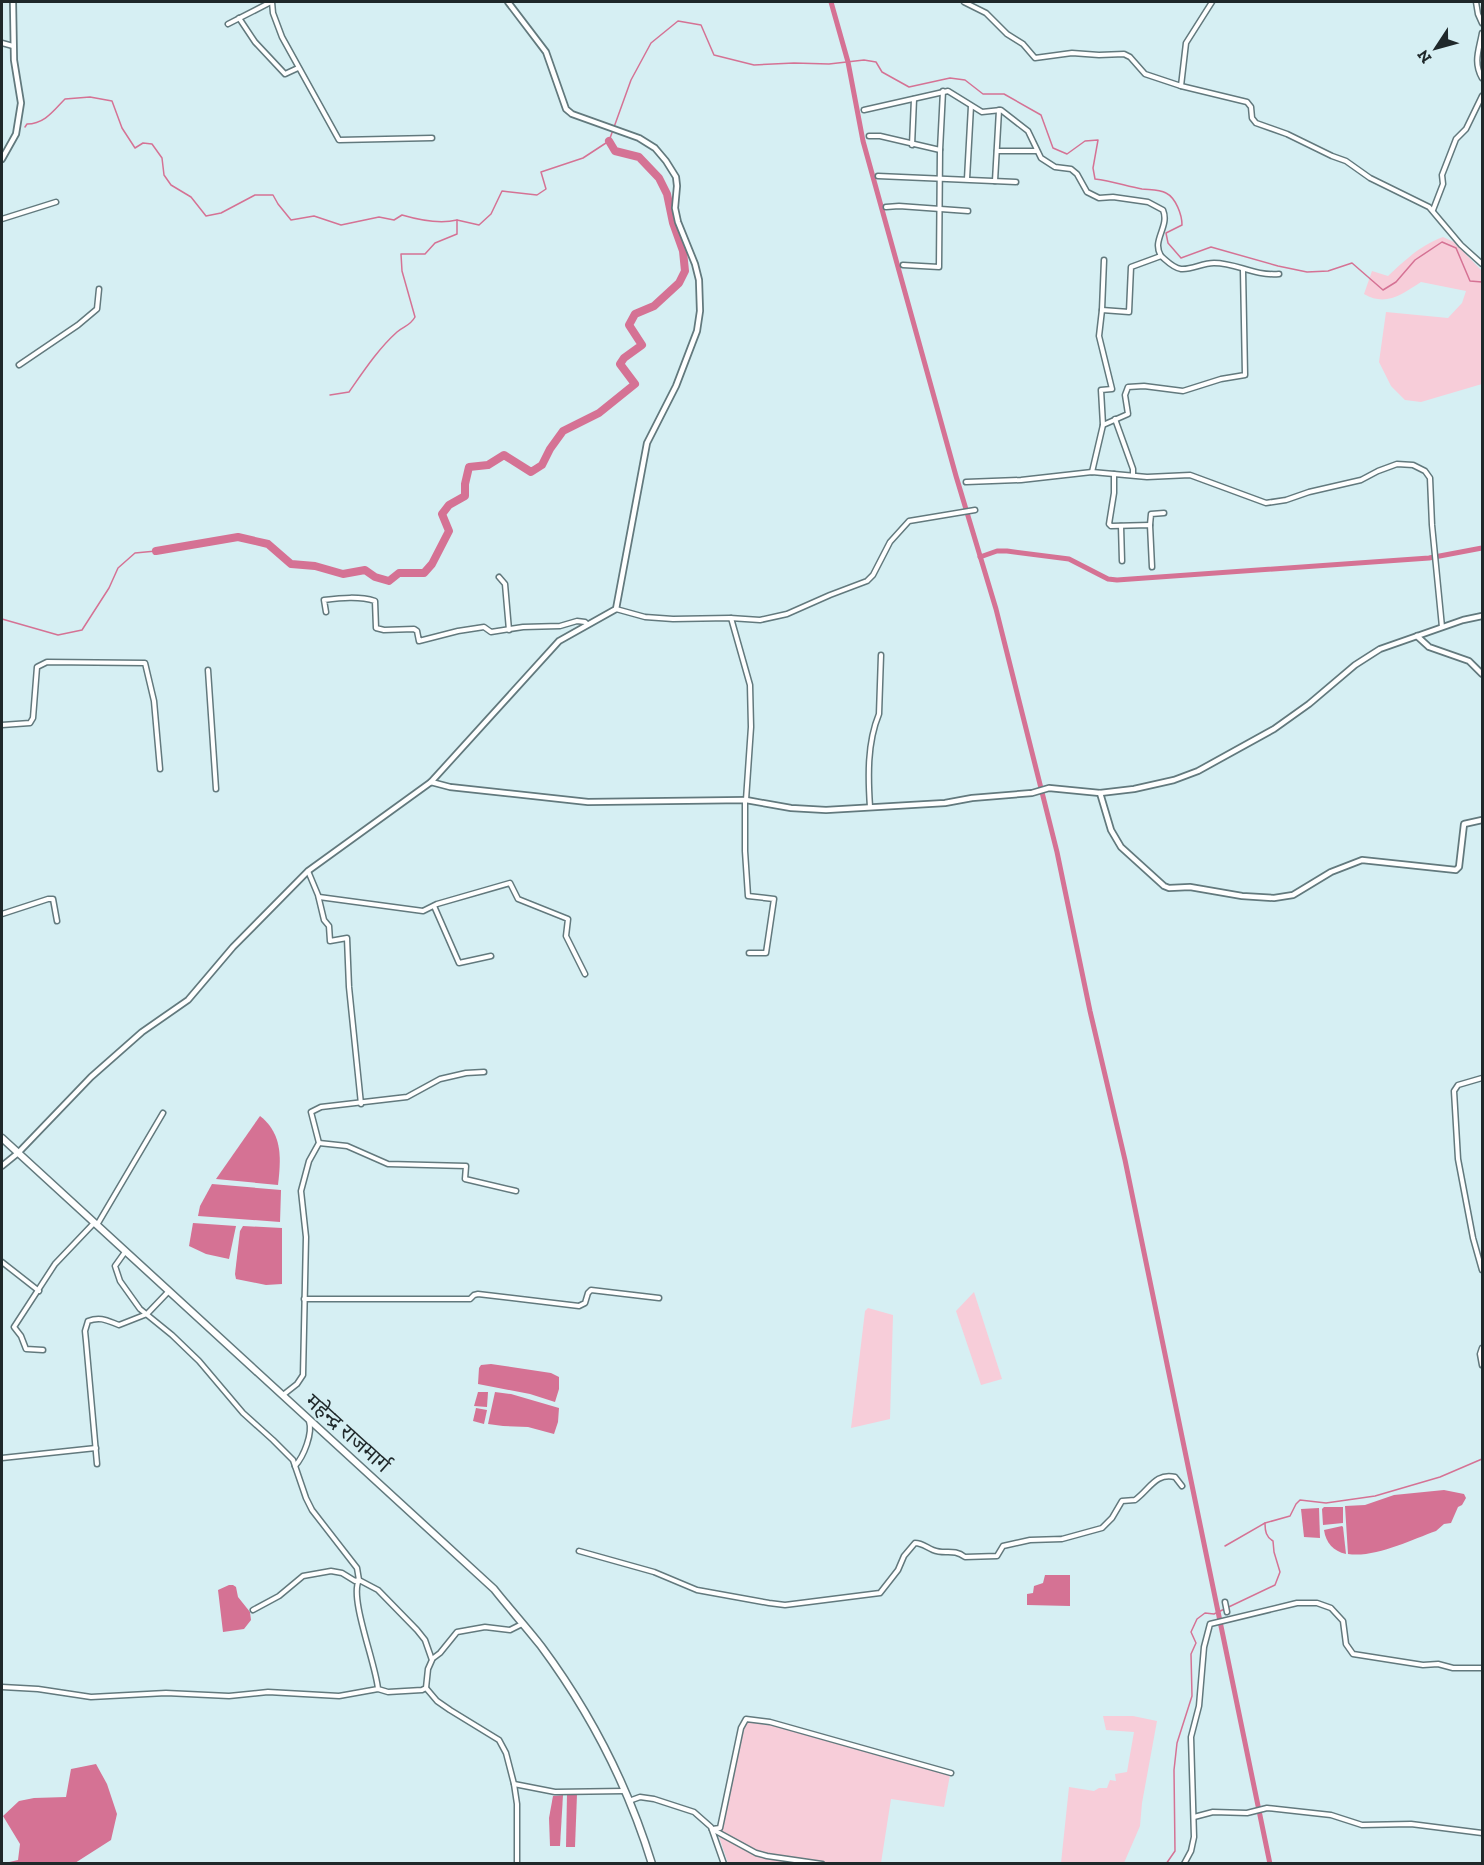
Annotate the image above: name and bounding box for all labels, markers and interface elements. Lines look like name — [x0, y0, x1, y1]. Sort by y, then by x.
north arrow — [1406, 18, 1466, 78]
text: N — [1413, 46, 1436, 67]
street label: महेन्द्र राजमार्ग — [301, 1388, 397, 1478]

